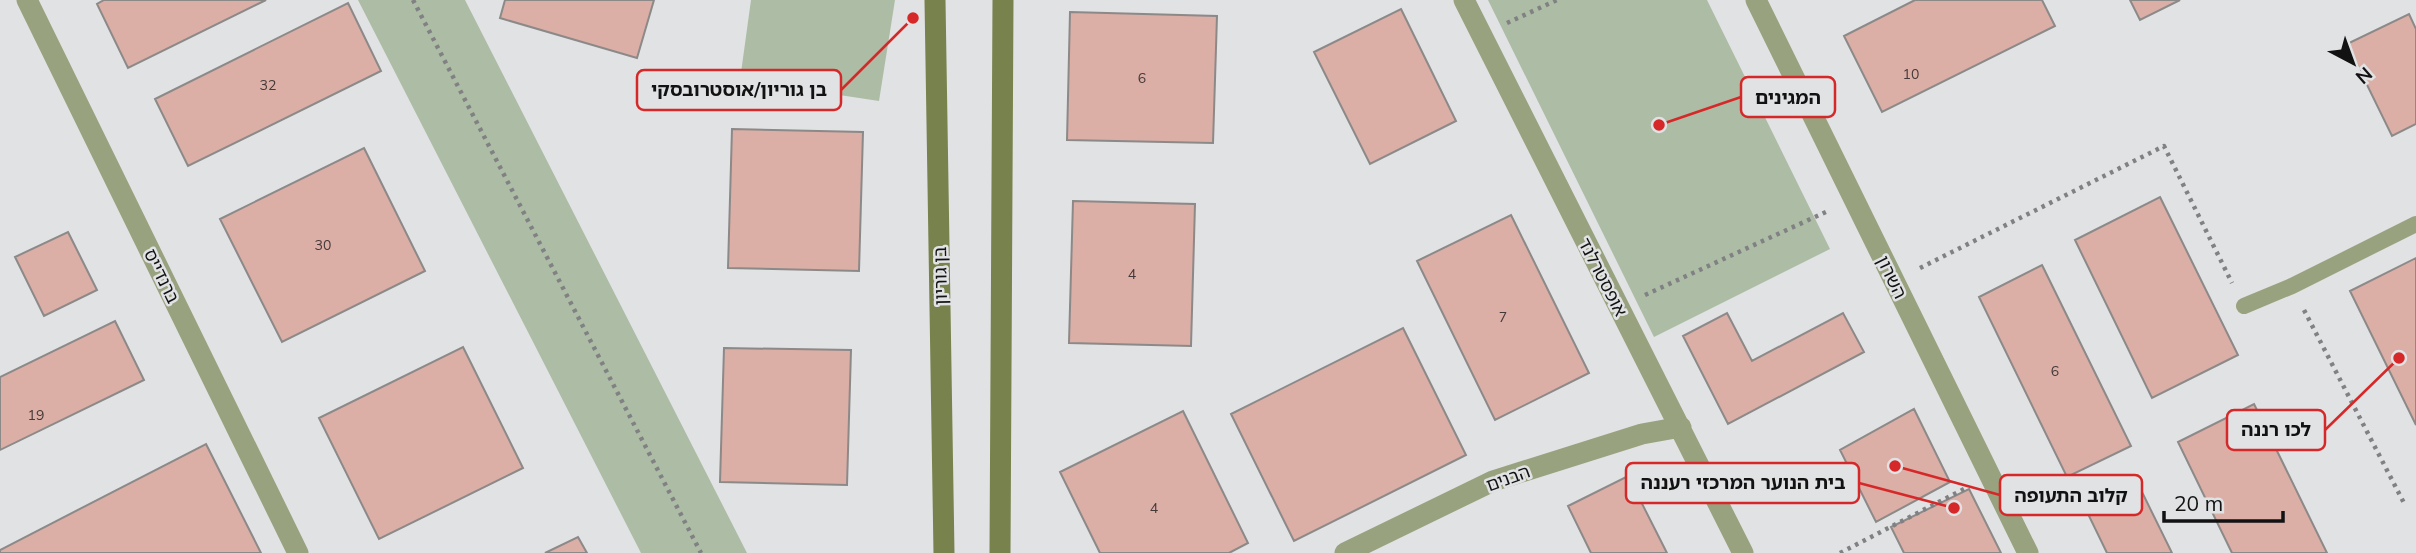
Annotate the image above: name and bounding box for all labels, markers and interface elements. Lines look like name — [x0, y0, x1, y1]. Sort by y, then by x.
north arrow — [2318, 28, 2388, 98]
text: N — [2351, 62, 2377, 90]
house number: 10 — [1903, 65, 1919, 83]
house number: 6 — [1138, 69, 1146, 87]
callout: בן גוריון/אוסטרובסקי — [637, 70, 841, 110]
house number: 32 — [260, 76, 276, 94]
text: בן גוריון/אוסטרובסקי — [651, 77, 827, 101]
callout: המגינים — [1741, 77, 1835, 117]
text: המגינים — [1755, 85, 1821, 109]
street label: אופסטרלנד — [1573, 234, 1633, 320]
house number: 30 — [315, 236, 331, 254]
street label: ברנדייס — [139, 245, 185, 307]
street label: בן גוריון — [928, 246, 952, 306]
street label: השרון — [1872, 252, 1912, 302]
house number: 4 — [1128, 265, 1137, 283]
house number: 7 — [1499, 308, 1507, 326]
house number: 6 — [2051, 362, 2059, 380]
house number: 19 — [28, 406, 44, 424]
callout: לכו רננה — [2227, 410, 2325, 450]
text: לכו רננה — [2241, 417, 2311, 441]
street label: הבנים — [1483, 459, 1533, 497]
callout: בית הנוער המרכזי רעננה — [1626, 463, 1859, 503]
text: בית הנוער המרכזי רעננה — [1641, 470, 1845, 494]
callout: קלוב התעופה — [2000, 475, 2142, 515]
scale bar — [2164, 480, 2283, 524]
text: קלוב התעופה — [2014, 483, 2128, 507]
text: 20 m — [2174, 490, 2223, 516]
house number: 4 — [1150, 499, 1159, 517]

